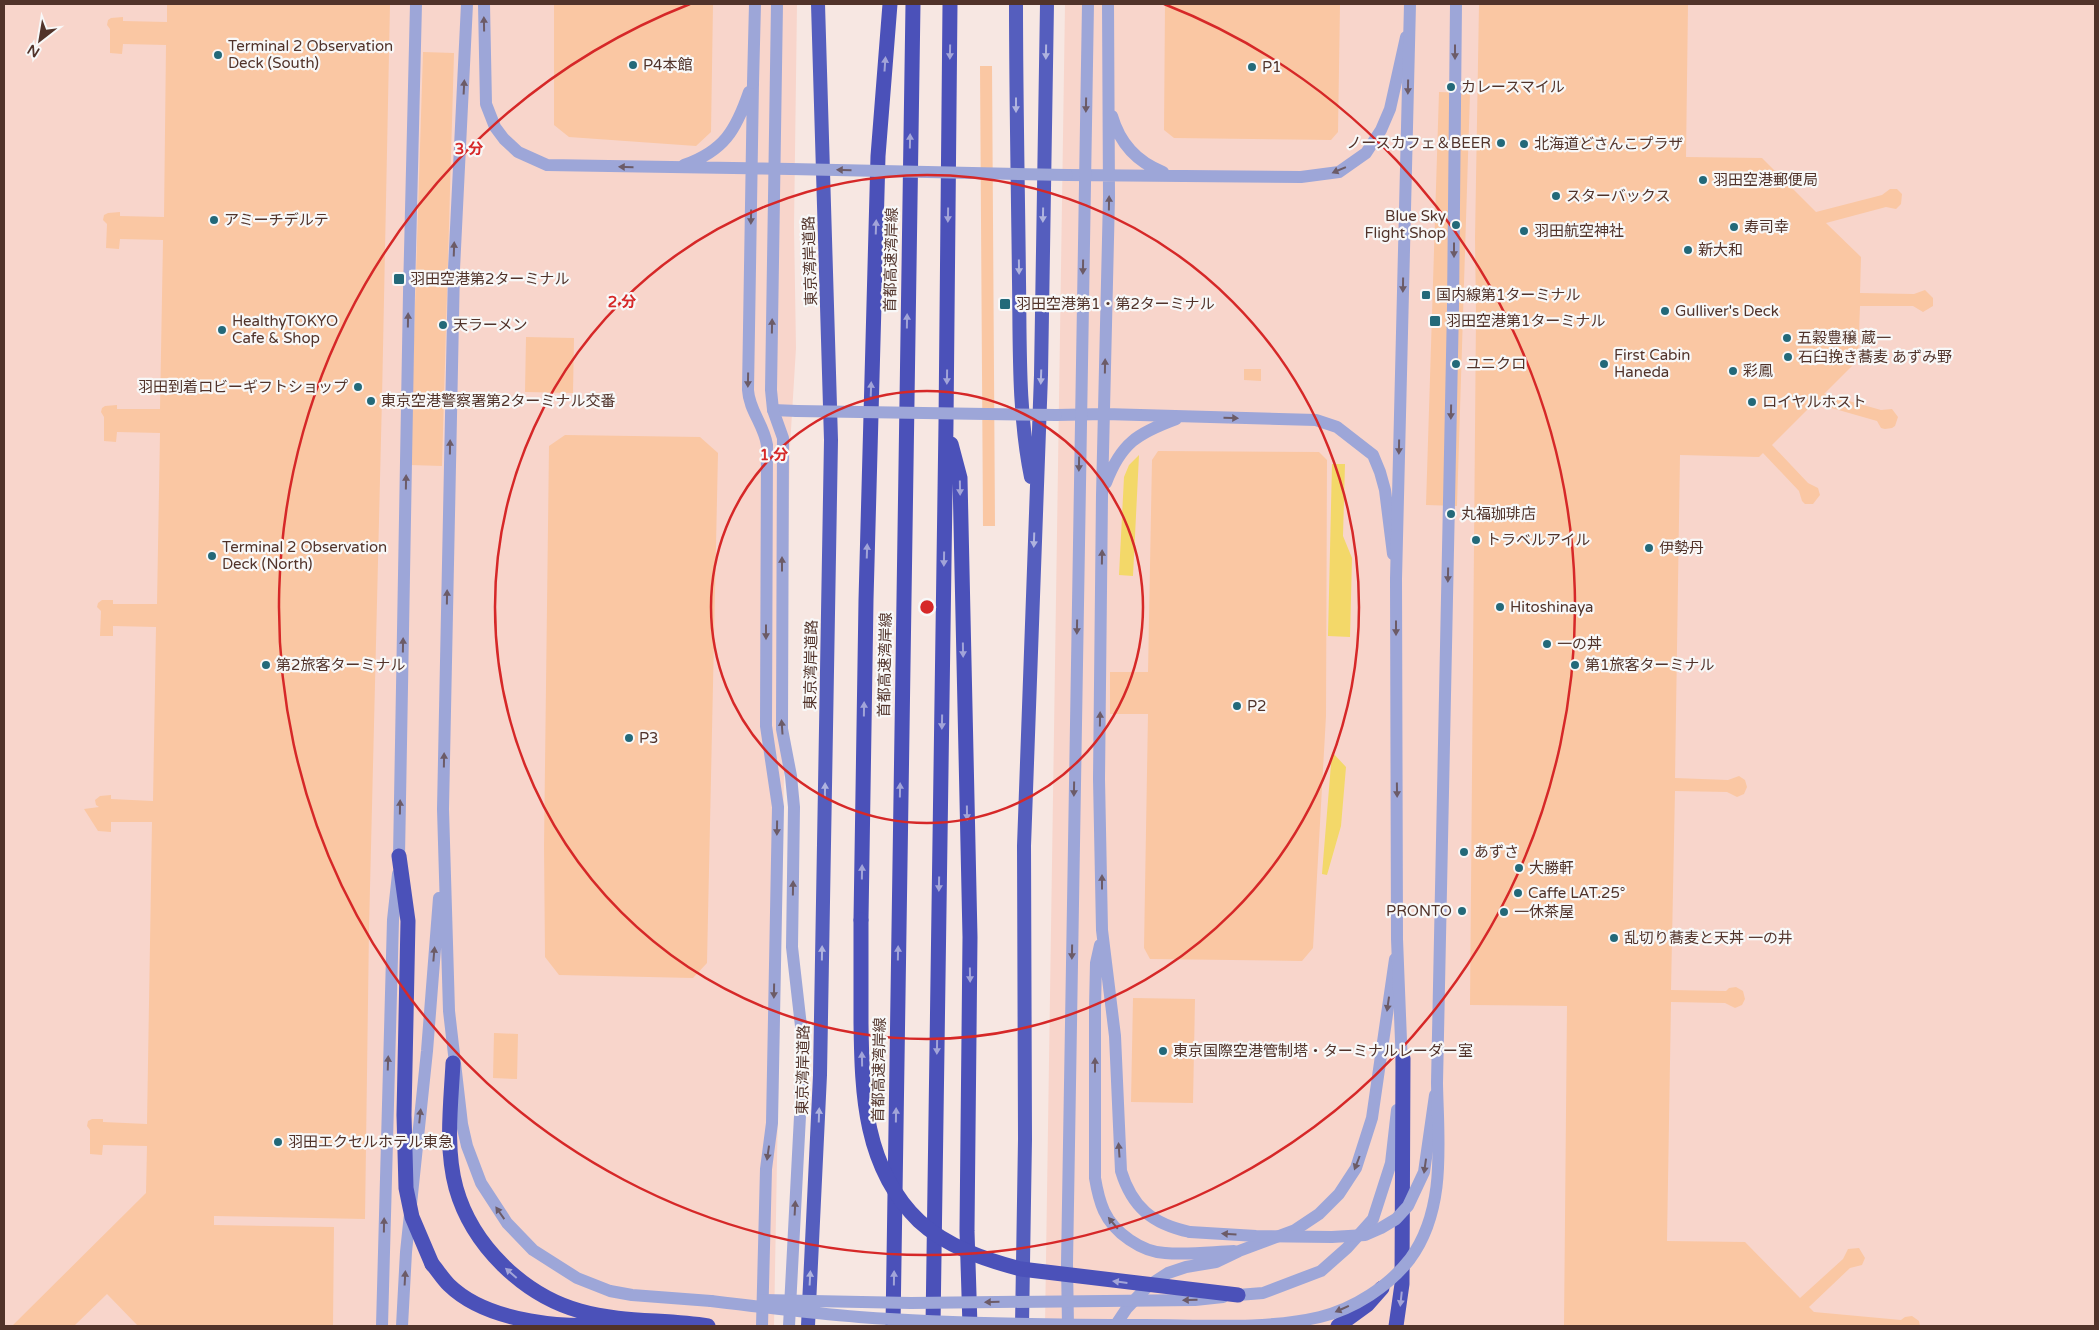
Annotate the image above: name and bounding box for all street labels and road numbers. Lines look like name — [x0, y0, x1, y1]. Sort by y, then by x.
street label: 首都高速湾岸線 — [881, 207, 901, 313]
street label: 東京湾岸道路 — [799, 216, 821, 306]
street label: 首都高速湾岸線 — [875, 612, 895, 718]
street label: 東京湾岸道路 — [801, 620, 821, 710]
street label: 首都高速湾岸線 — [869, 1017, 889, 1123]
street label: 東京湾岸道路 — [793, 1025, 813, 1115]

